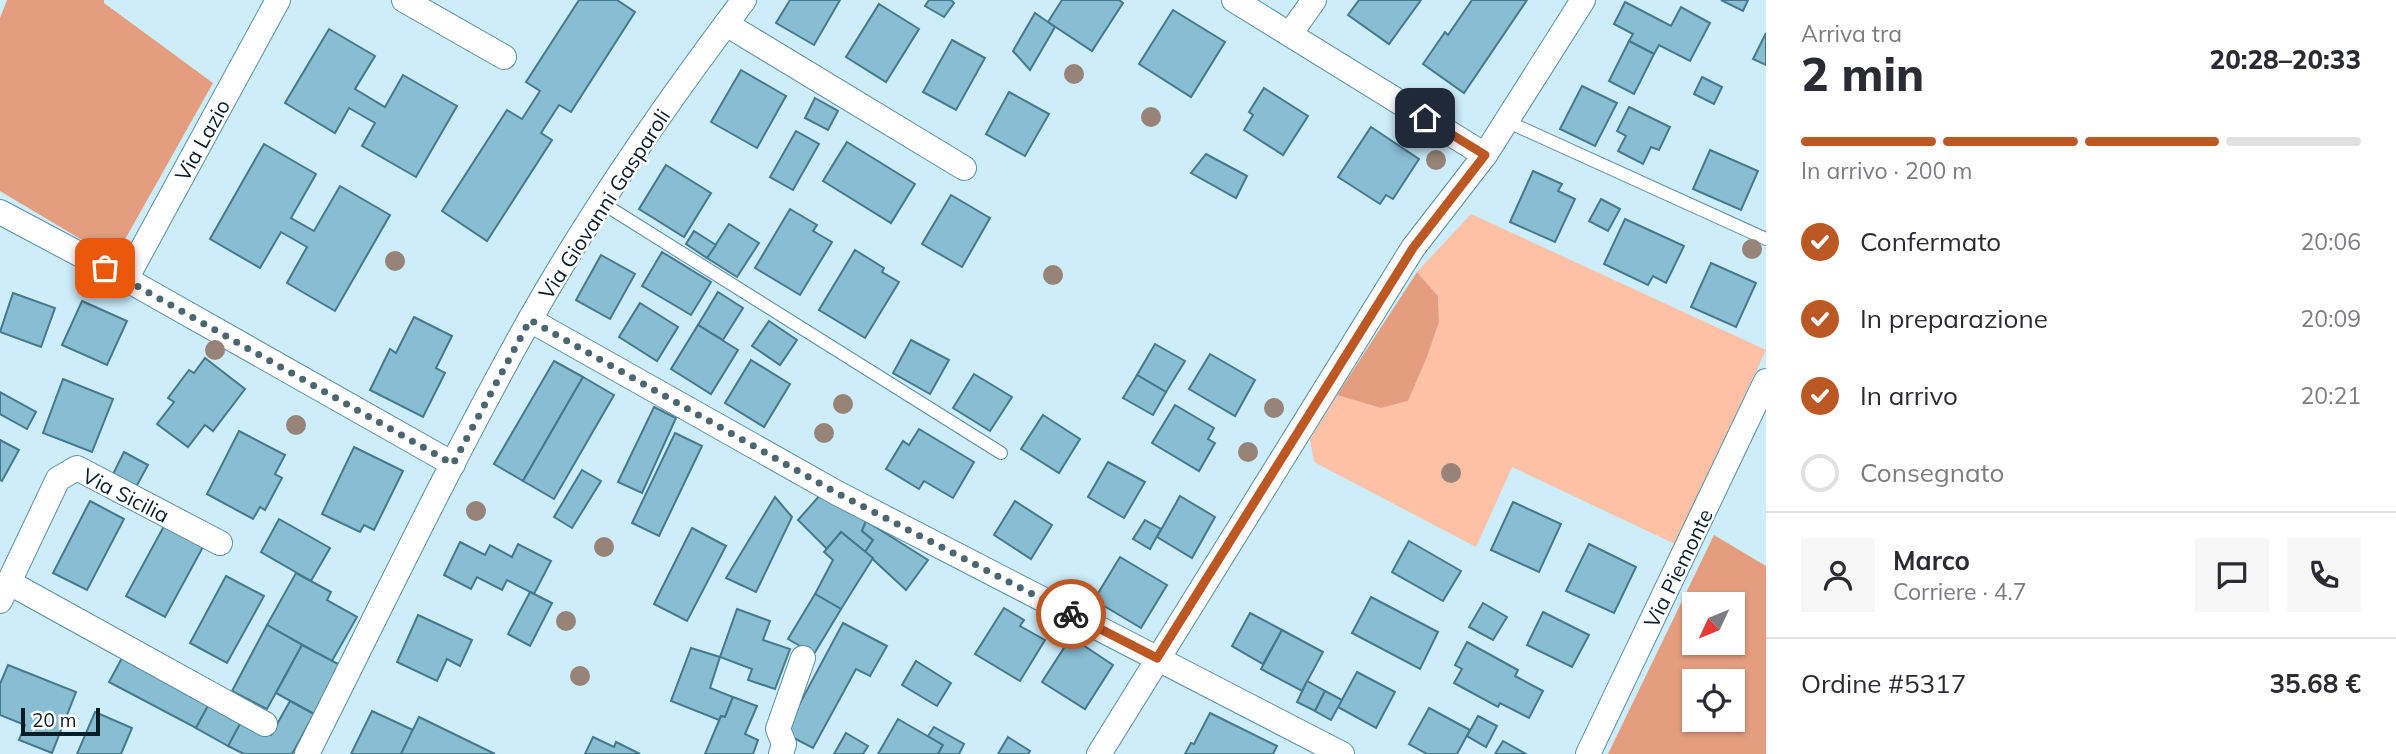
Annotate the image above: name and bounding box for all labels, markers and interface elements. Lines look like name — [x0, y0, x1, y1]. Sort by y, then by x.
text: Arriva tra — [1801, 19, 1902, 48]
text: 20:28–20:33 — [2210, 43, 2361, 76]
text: 2 min — [1801, 45, 1924, 103]
pin — [1395, 88, 1455, 148]
street label: Via Lazio — [169, 94, 235, 186]
icon: home — [1406, 99, 1444, 137]
street label: Via Giovanni Gasparoli — [533, 104, 675, 304]
text: In arrivo · 200 m — [1801, 156, 1973, 185]
icon: check — [1801, 223, 1839, 261]
text: Confermato — [1860, 225, 2001, 258]
text: 20:06 — [2301, 227, 2361, 256]
pin — [75, 238, 135, 298]
icon: bag — [86, 249, 124, 287]
icon: check — [1801, 300, 1839, 338]
text: In preparazione — [1860, 302, 2048, 335]
text: 20:09 — [2301, 304, 2361, 333]
icon: check — [1801, 377, 1839, 415]
text: In arrivo — [1860, 379, 1958, 412]
text: 20:21 — [2301, 381, 2361, 410]
text: Consegnato — [1860, 456, 2004, 489]
street label: Via Sicilia — [78, 462, 174, 528]
street label: Via Piemonte — [1638, 504, 1718, 632]
button: person — [1801, 538, 1875, 612]
button: chat — [2195, 538, 2269, 612]
button: phone — [2287, 538, 2361, 612]
text: Marco — [1893, 544, 1970, 577]
text: Corriere · 4.7 — [1893, 577, 2027, 606]
courier — [1036, 579, 1106, 649]
north arrow — [1682, 592, 1745, 654]
map controls — [1682, 592, 1745, 732]
icon: bike — [1052, 595, 1090, 633]
text: Ordine #5317 — [1801, 667, 1966, 700]
text: 35.68 € — [2269, 667, 2361, 700]
button: locate — [1682, 669, 1745, 732]
scale bar — [21, 705, 100, 737]
text: 20 m — [32, 708, 76, 732]

